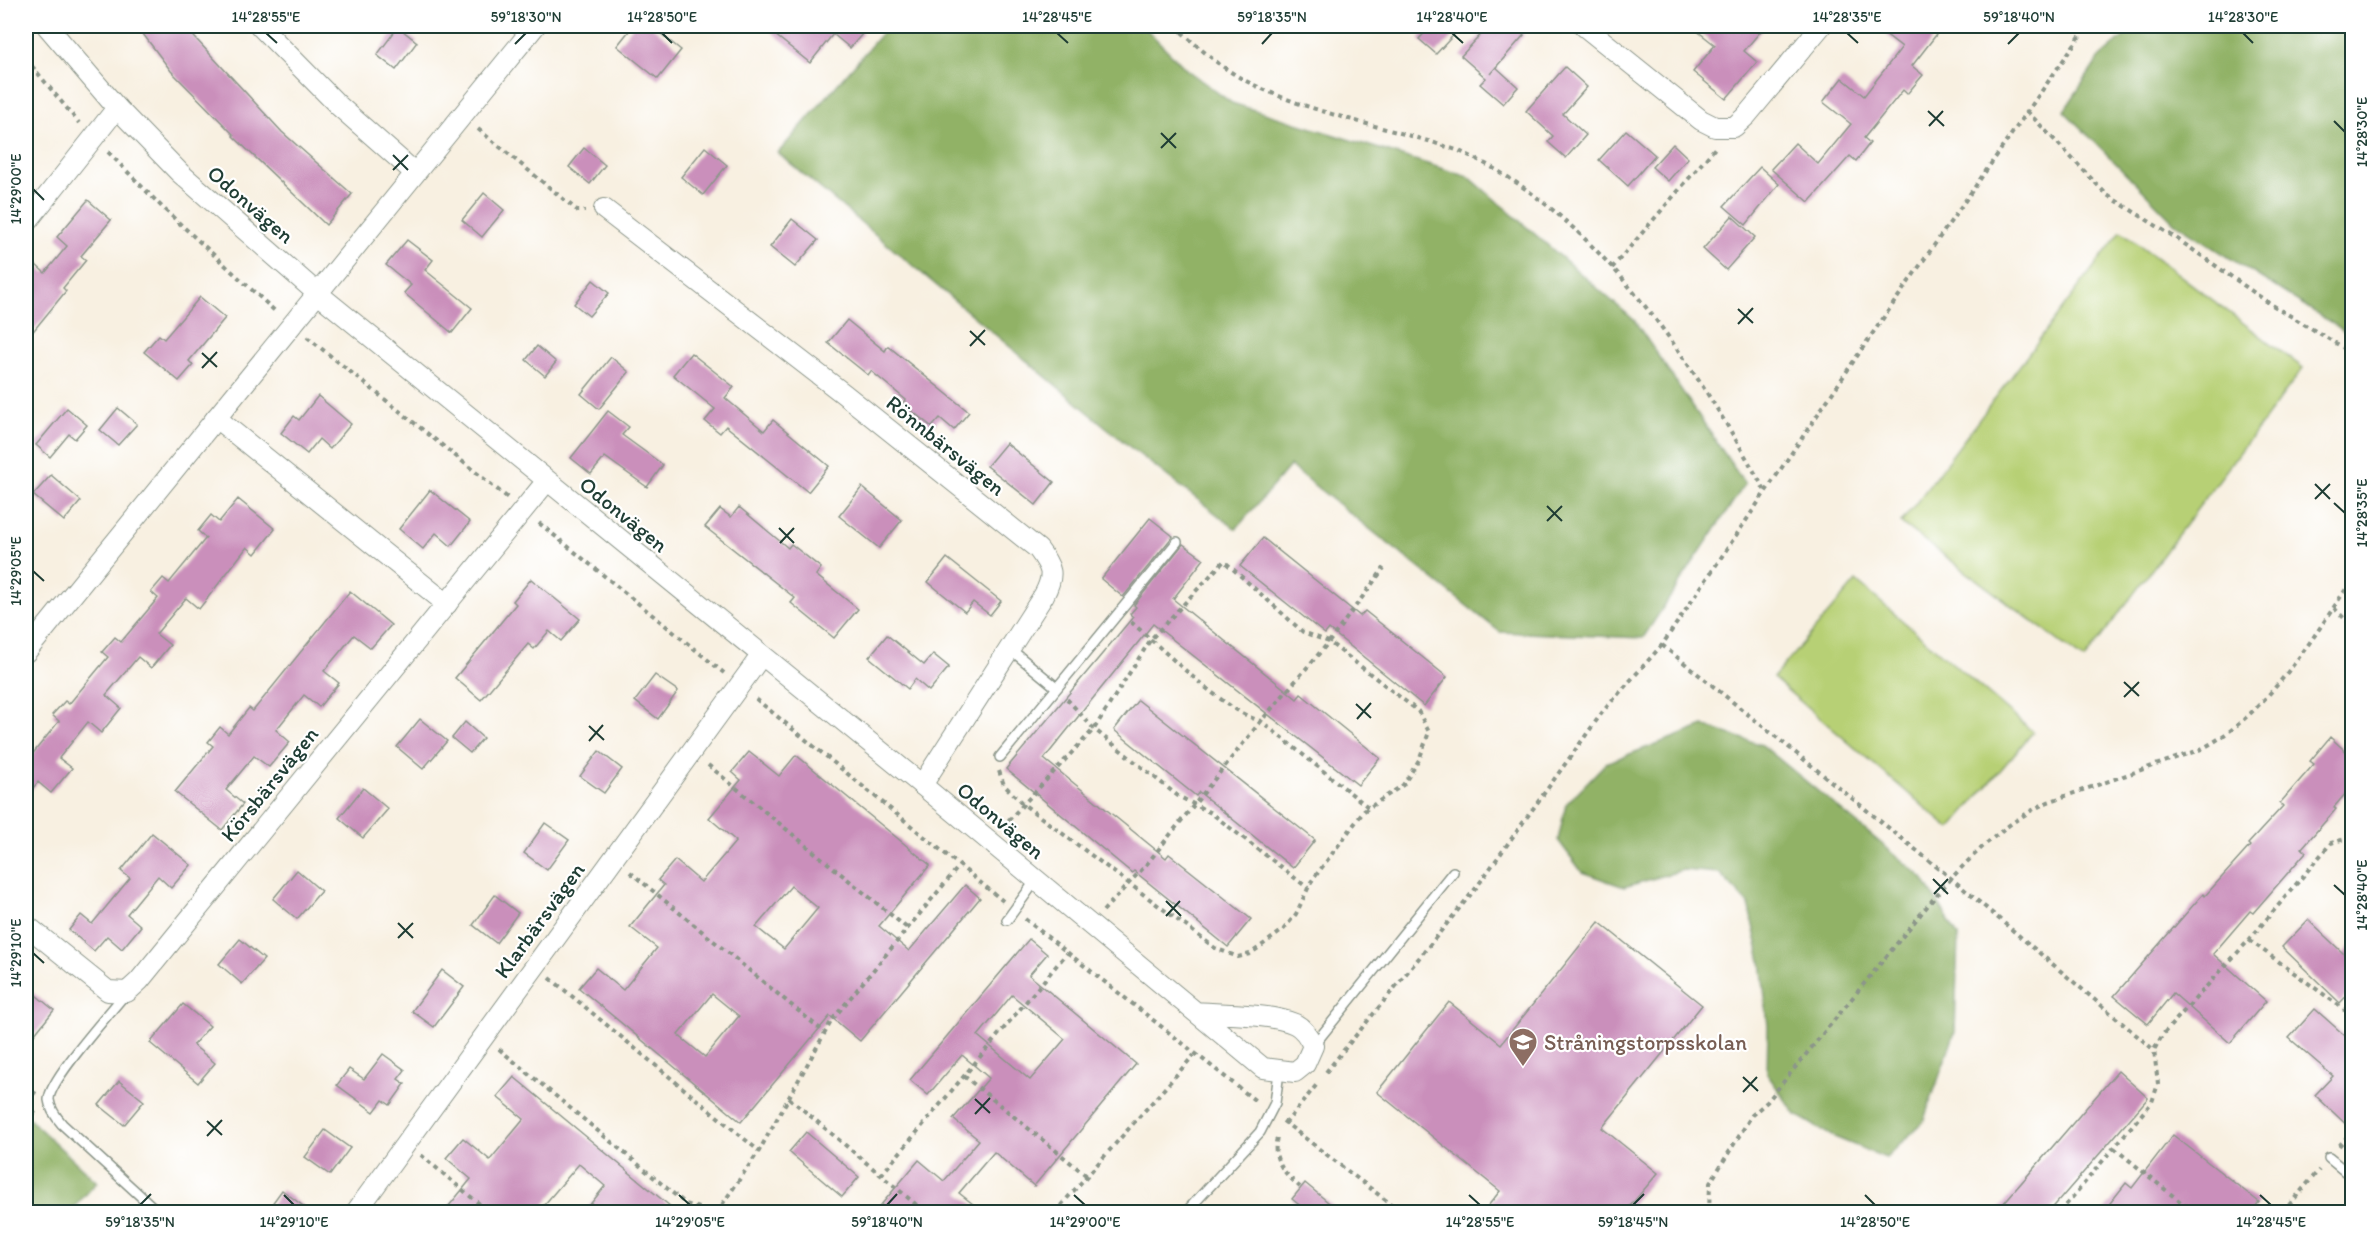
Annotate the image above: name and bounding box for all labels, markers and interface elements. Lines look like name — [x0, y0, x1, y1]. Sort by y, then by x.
text: 14°28'55"E — [232, 8, 300, 26]
text: 59°18'30"N — [490, 8, 562, 26]
text: 14°28'50"E — [627, 8, 697, 26]
text: 14°28'45"E — [1022, 8, 1092, 26]
text: 59°18'35"N — [1237, 8, 1307, 26]
text: 14°28'40"E — [1416, 8, 1488, 26]
text: 14°28'35"E — [1812, 8, 1882, 26]
text: 59°18'40"N — [1983, 8, 2055, 26]
text: 14°28'30"E — [2208, 8, 2278, 26]
text: 14°28'30"E — [2353, 97, 2371, 167]
text: 14°29'00"E — [7, 153, 25, 225]
street label: Odonvägen — [202, 159, 300, 250]
street label: Rönnbärsvägen — [881, 389, 1011, 502]
street label: Odonvägen — [574, 471, 674, 558]
text: 14°28'35"E — [2353, 478, 2371, 548]
text: 14°29'05"E — [7, 536, 25, 606]
street label: Körsbärsvägen — [215, 721, 324, 847]
street label: Odonvägen — [951, 776, 1050, 865]
street label: Klarbärsvägen — [488, 857, 591, 984]
text: 14°28'40"E — [2353, 859, 2371, 931]
text: 14°29'10"E — [7, 919, 25, 987]
school or university icon: Stråningstorpsskolan — [1507, 1026, 1539, 1068]
place label: Stråningstorpsskolan — [1544, 1029, 1747, 1056]
text: 59°18'35"N — [105, 1213, 175, 1231]
text: 14°29'10"E — [260, 1213, 328, 1231]
text: 14°29'05"E — [655, 1213, 725, 1231]
text: 59°18'40"N — [851, 1213, 923, 1231]
text: 14°29'00"E — [1049, 1213, 1121, 1231]
text: 14°28'55"E — [1446, 1213, 1514, 1231]
text: 59°18'45"N — [1598, 1213, 1668, 1231]
text: 14°28'50"E — [1840, 1213, 1910, 1231]
text: 14°28'45"E — [2236, 1213, 2306, 1231]

